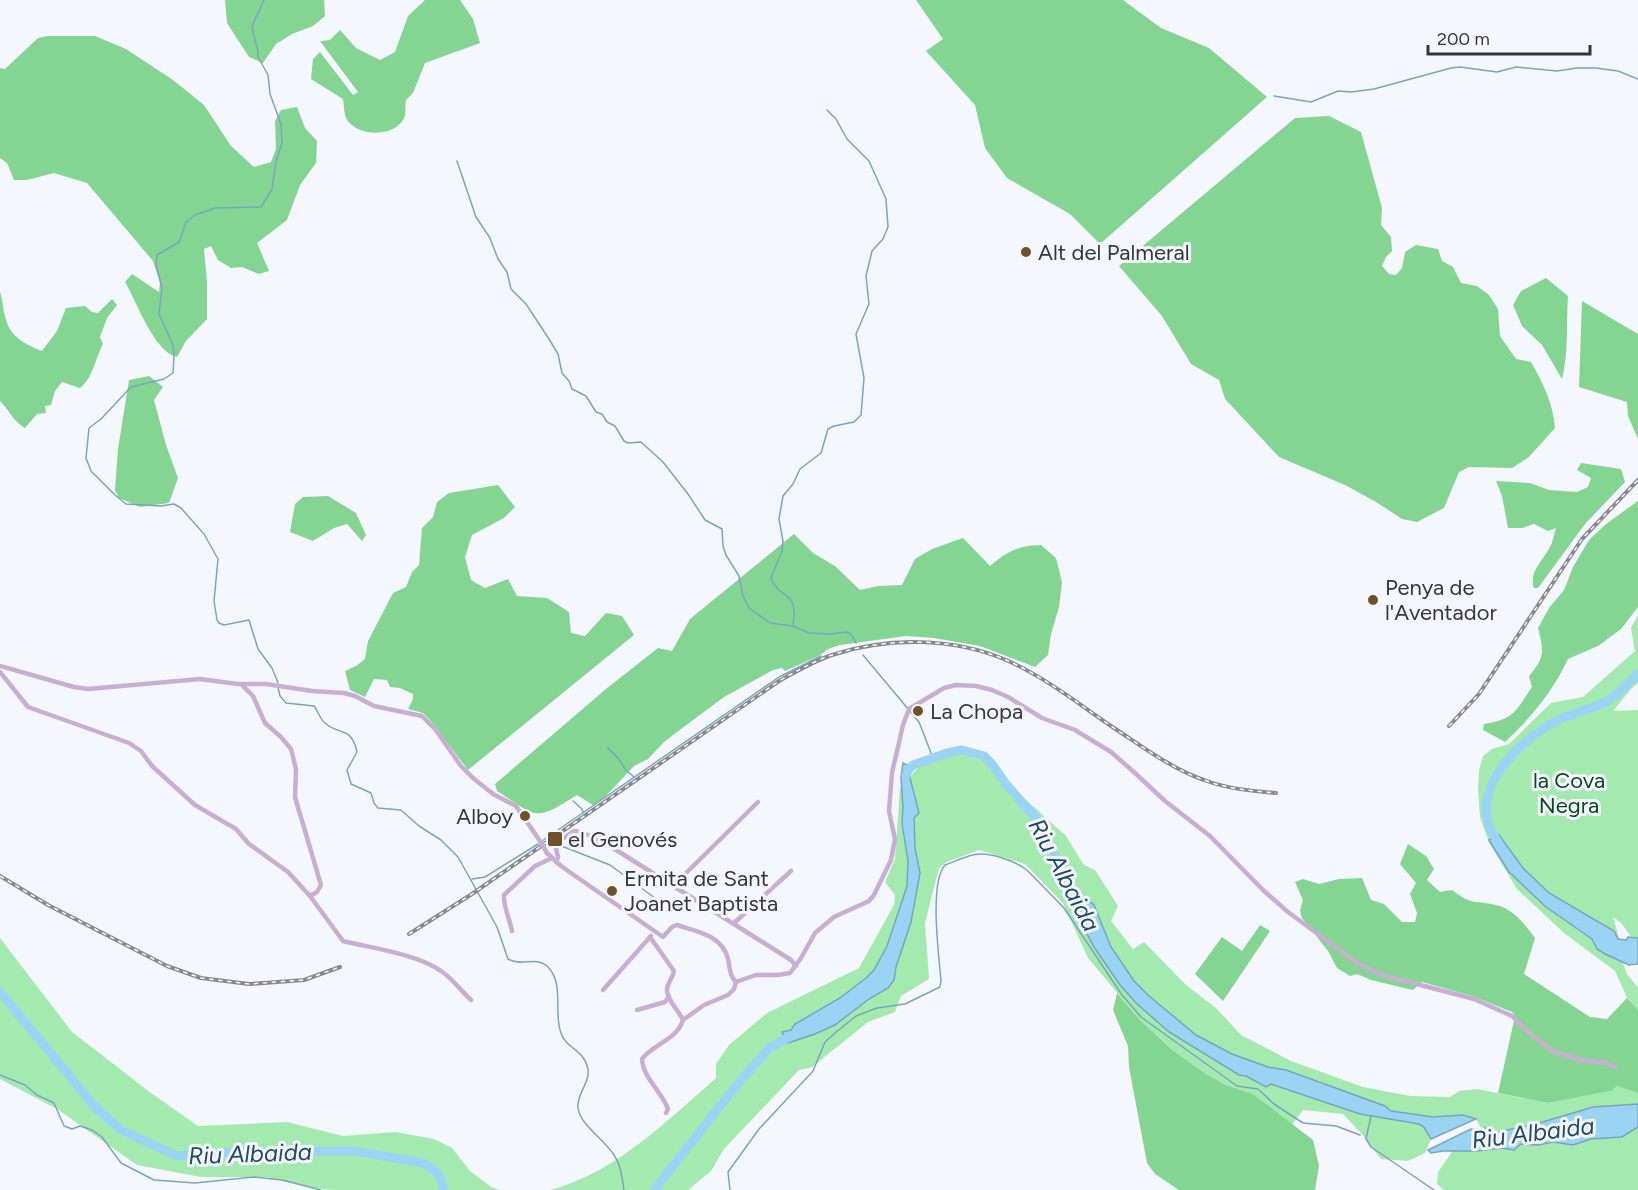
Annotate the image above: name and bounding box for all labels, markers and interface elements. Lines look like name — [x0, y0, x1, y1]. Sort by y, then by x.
scale bar — [1428, 18, 1590, 56]
text: 200 m — [1437, 28, 1490, 50]
place label: Alt del Palmeral — [1038, 239, 1189, 266]
marker: Alt del Palmeral — [1019, 245, 1033, 259]
place label: Penya de l'Aventador — [1385, 574, 1497, 626]
marker: Penya de l'Aventador — [1366, 593, 1380, 607]
place label: La Chopa — [930, 698, 1023, 725]
marker: La Chopa — [911, 704, 925, 718]
park label: la Cova Negra — [1533, 767, 1605, 819]
place label: Alboy — [456, 803, 513, 830]
marker: Alboy — [518, 809, 532, 823]
water label: Riu Albaida — [1023, 813, 1106, 936]
place label: el Genovés — [568, 826, 677, 853]
marker: el Genovés — [546, 830, 564, 848]
place label: Ermita de Sant Joanet Baptista — [624, 865, 778, 917]
marker: Ermita de Sant Joanet Baptista — [605, 884, 619, 898]
water label: Riu Albaida — [1470, 1111, 1596, 1154]
water label: Riu Albaida — [188, 1137, 312, 1170]

